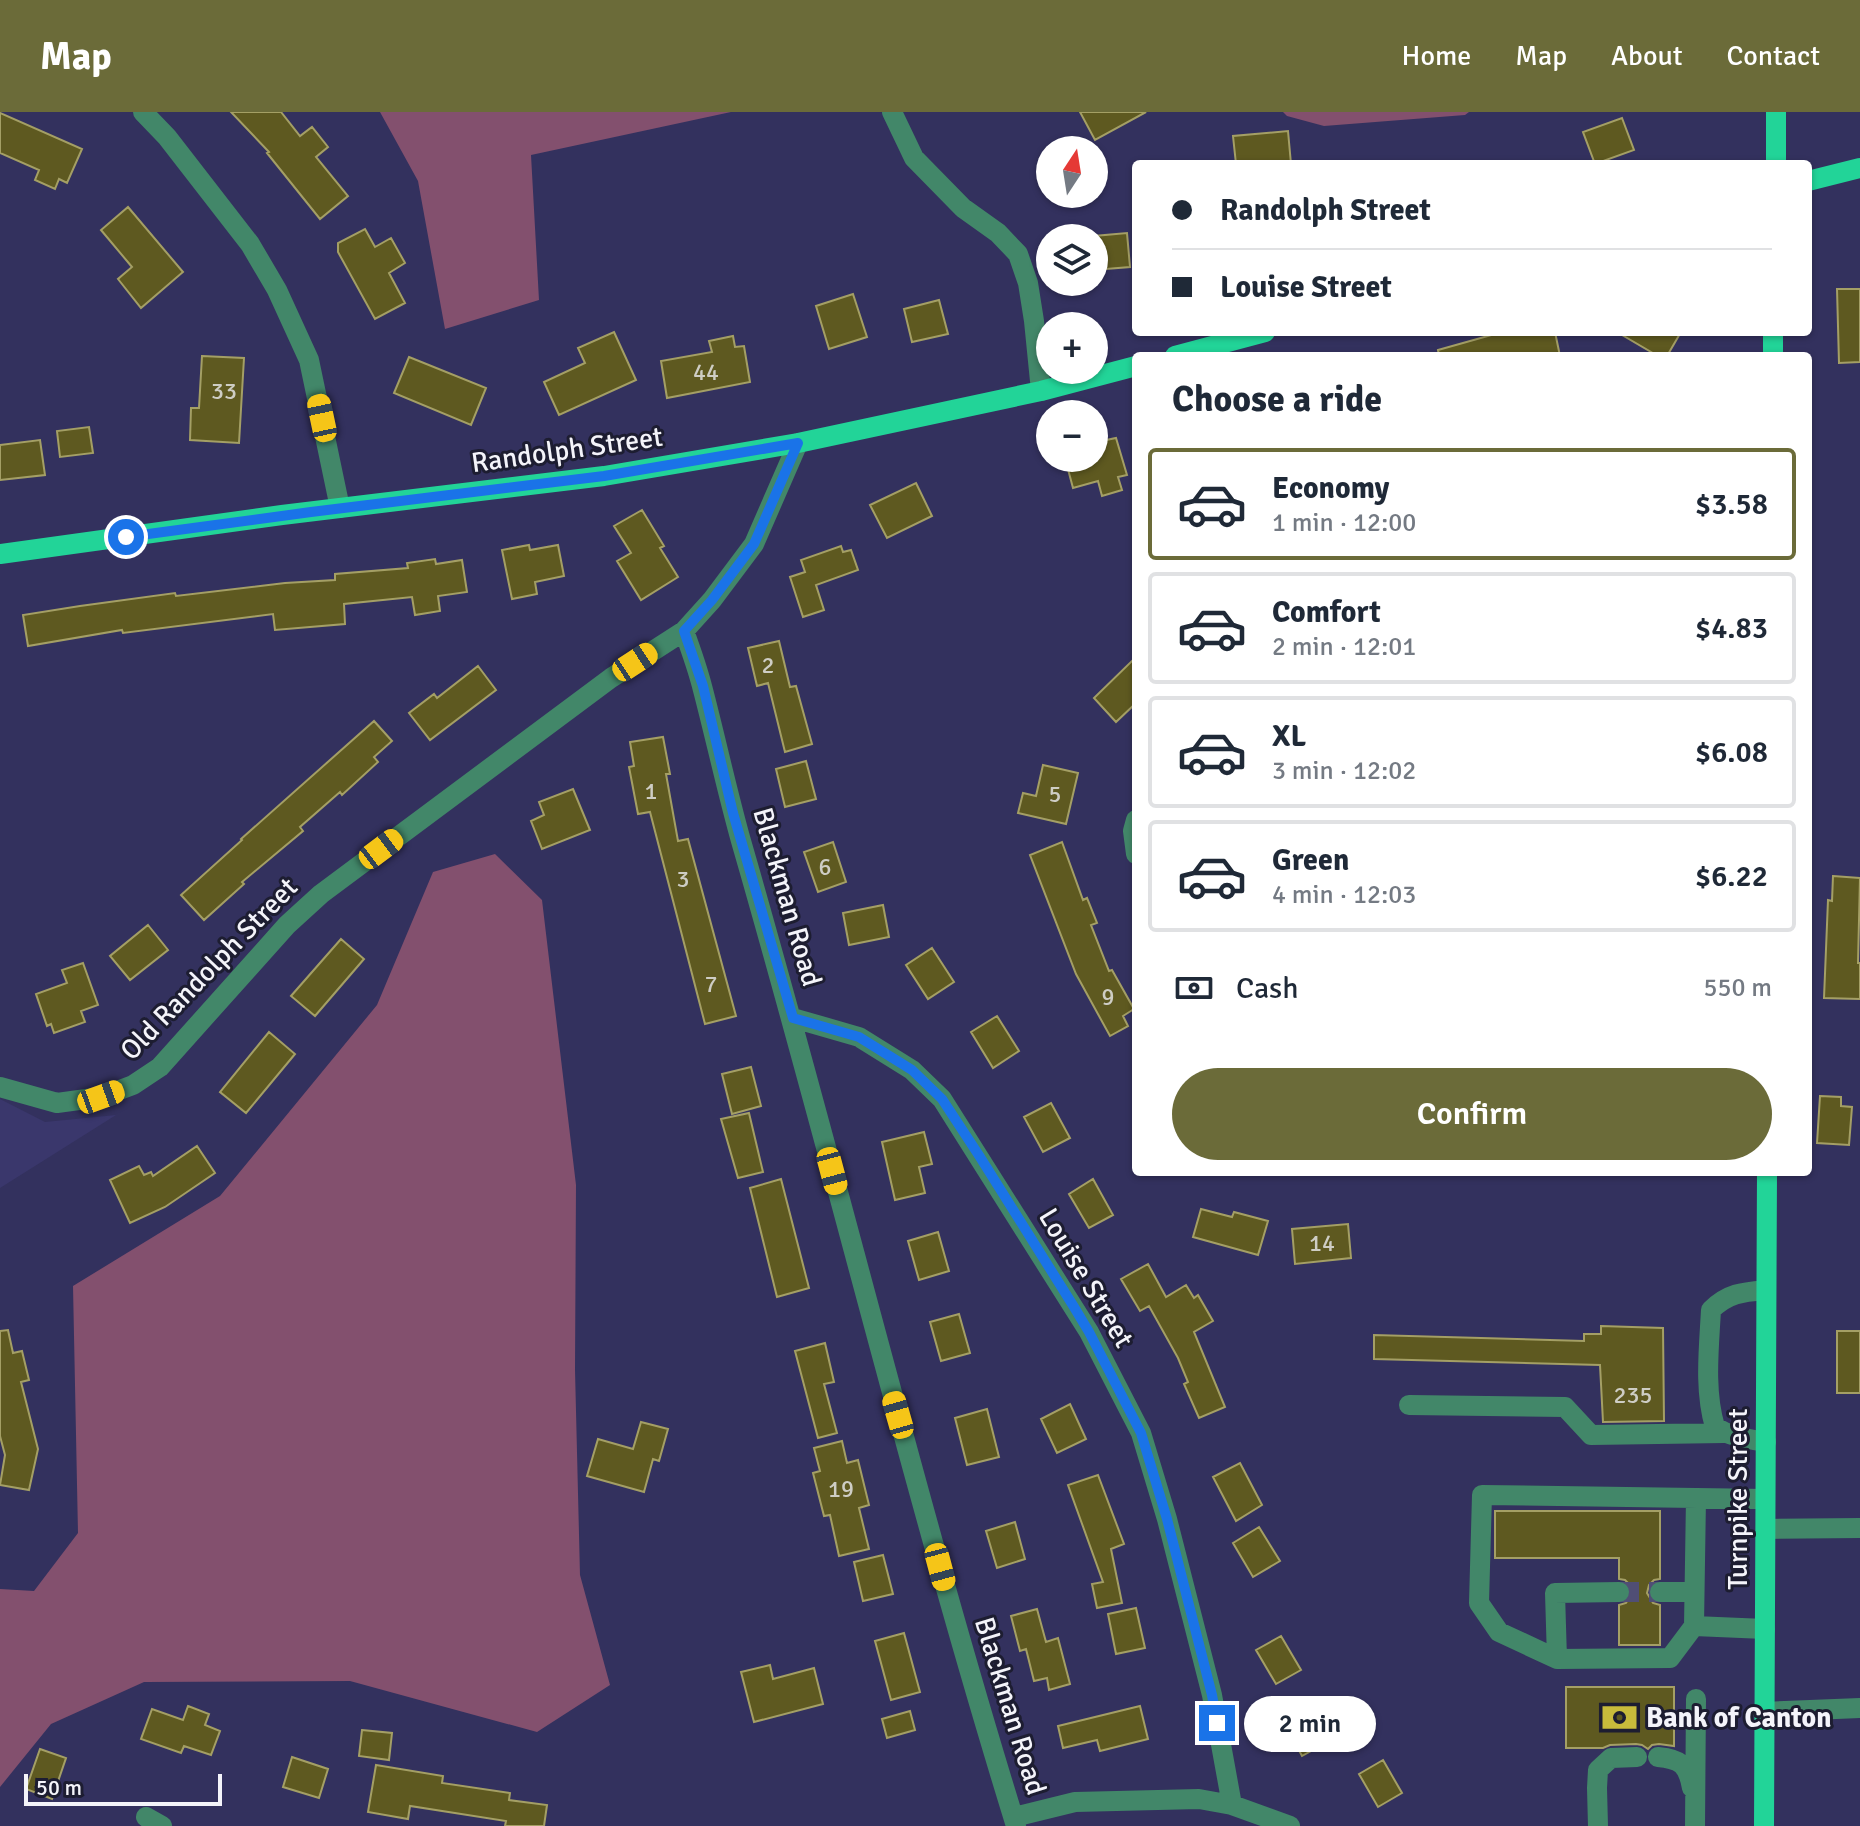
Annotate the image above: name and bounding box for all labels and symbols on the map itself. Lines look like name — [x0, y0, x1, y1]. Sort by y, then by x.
north arrow — [1036, 136, 1108, 208]
house number: 44 — [693, 357, 719, 387]
house number: 33 — [211, 376, 237, 406]
car — [305, 392, 339, 444]
street label: Randolph Street — [469, 420, 665, 480]
route start — [108, 519, 144, 555]
car — [608, 639, 662, 685]
house number: 2 — [762, 650, 774, 680]
house number: 1 — [645, 776, 657, 806]
house number: 5 — [1049, 779, 1061, 809]
street label: Blackman Road — [745, 804, 829, 990]
car — [355, 825, 407, 873]
house number: 6 — [819, 852, 831, 882]
house number: 3 — [677, 864, 689, 894]
street label: Old Randolph Street — [113, 871, 305, 1067]
house number: 7 — [705, 969, 717, 999]
house number: 9 — [1102, 982, 1114, 1012]
car — [74, 1078, 128, 1116]
car — [814, 1145, 850, 1197]
street label: Louise Street — [1031, 1202, 1141, 1354]
house number: 14 — [1309, 1228, 1335, 1258]
house number: 235 — [1614, 1380, 1652, 1410]
car — [880, 1389, 916, 1441]
street label: Turnpike Street — [1721, 1408, 1755, 1590]
house number: 19 — [828, 1474, 854, 1504]
car — [922, 1541, 958, 1593]
street label: Blackman Road — [967, 1613, 1053, 1799]
callout: 2 min — [1245, 1695, 1377, 1751]
bank icon: Bank of Canton — [1601, 1699, 1639, 1737]
place label: Bank of Canton — [1646, 1701, 1832, 1735]
route end — [1199, 1705, 1235, 1741]
scale bar — [24, 1770, 222, 1806]

